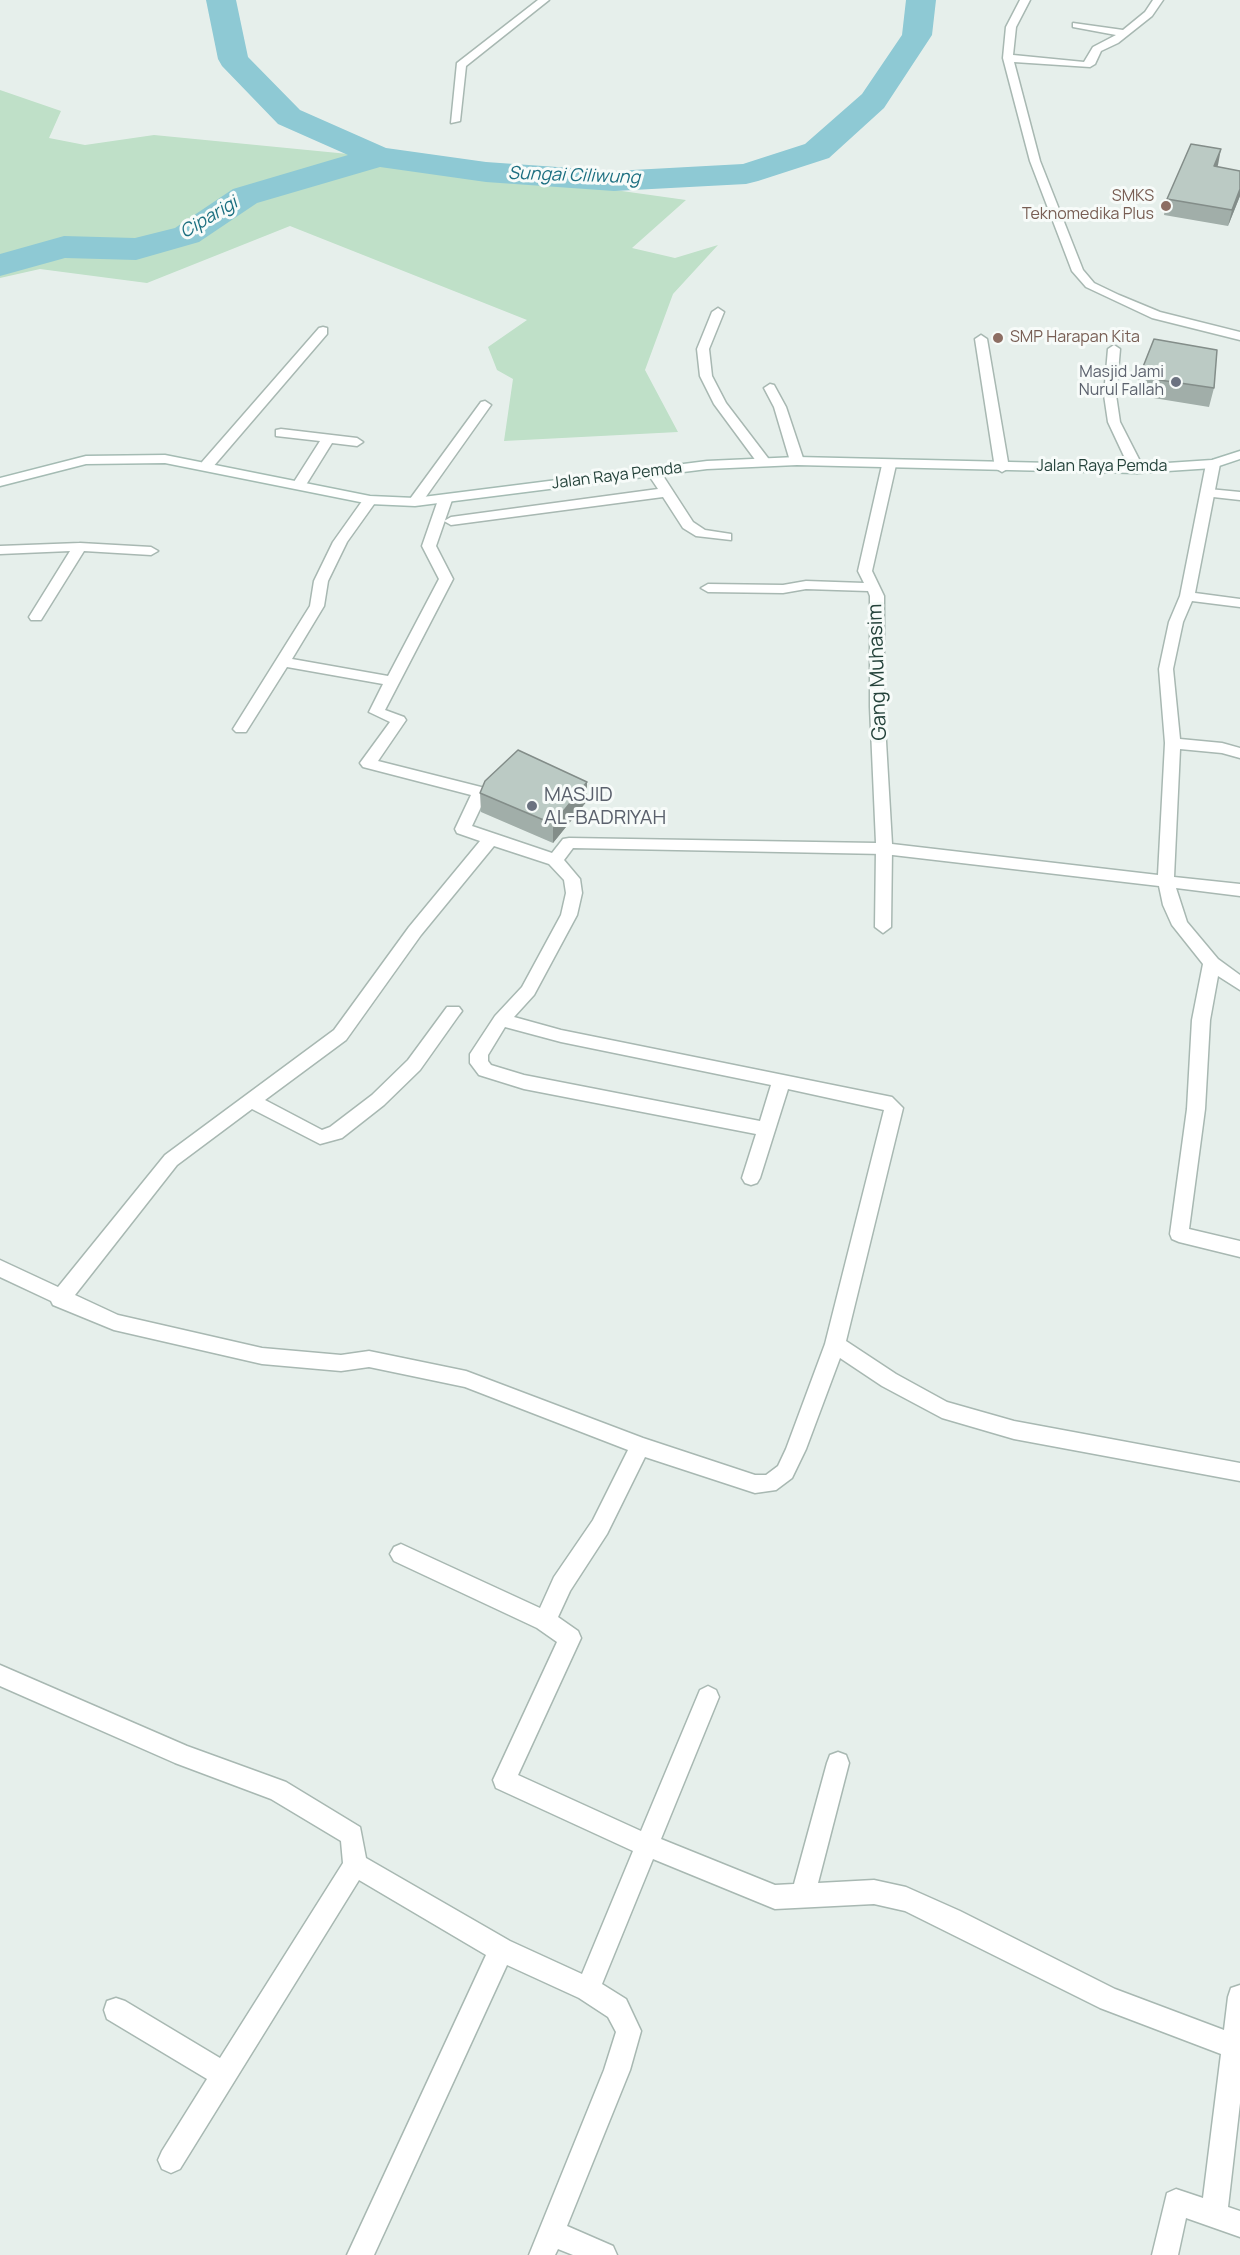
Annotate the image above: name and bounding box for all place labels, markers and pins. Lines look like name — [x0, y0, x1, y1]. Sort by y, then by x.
place label: SMKS Teknomedika Plus — [1022, 187, 1154, 225]
marker: SMKS Teknomedika Plus — [1159, 199, 1173, 213]
place label: SMP Harapan Kita — [1010, 328, 1140, 348]
marker: SMP Harapan Kita — [991, 331, 1005, 345]
place label: Masjid Jami Nurul Fallah — [1079, 363, 1164, 401]
marker: Masjid Jami Nurul Fallah — [1169, 375, 1183, 389]
place label: MASJID AL-BADRIYAH — [544, 783, 666, 830]
marker: MASJID AL-BADRIYAH — [525, 799, 539, 813]

